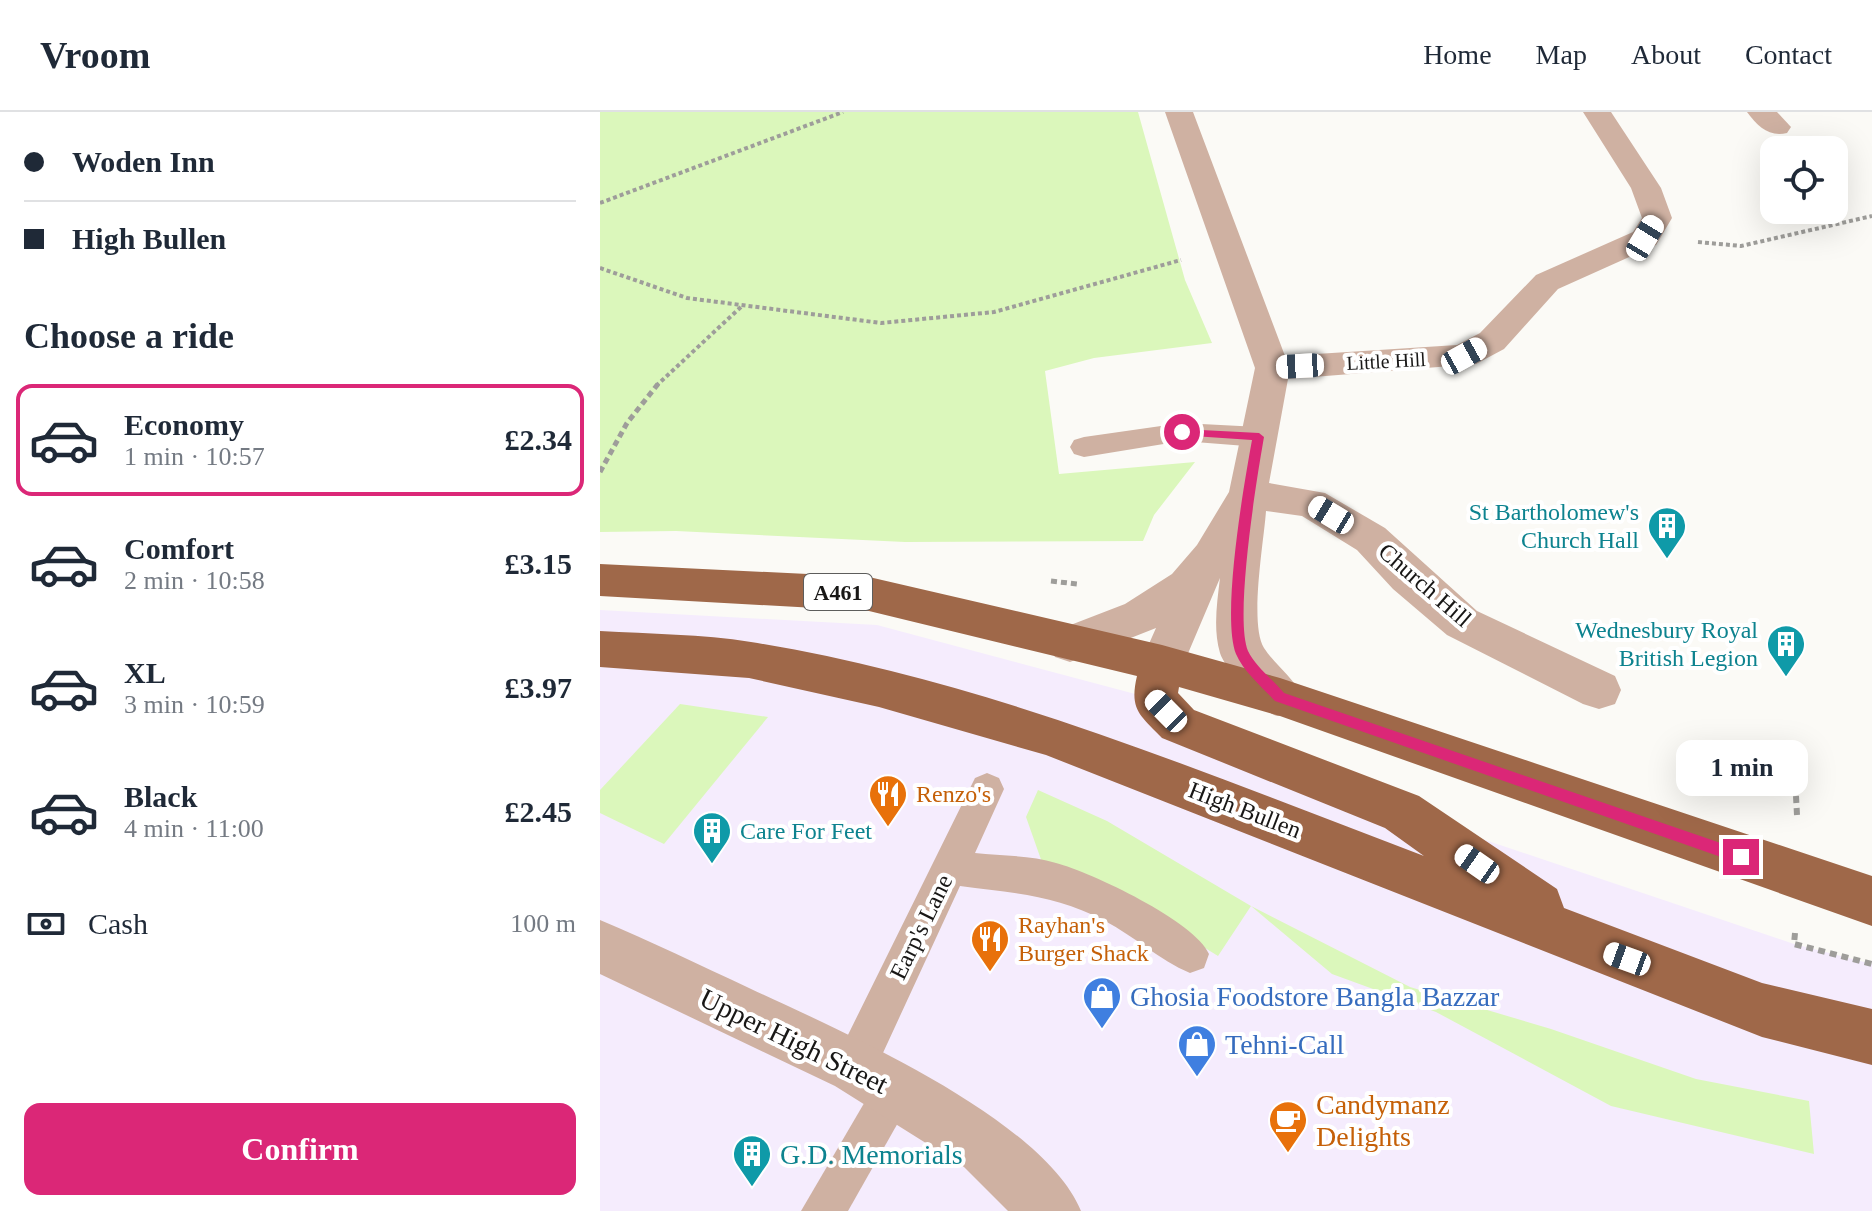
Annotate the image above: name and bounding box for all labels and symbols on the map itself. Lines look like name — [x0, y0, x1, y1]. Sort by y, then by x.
car — [1622, 211, 1668, 265]
car — [1437, 334, 1491, 378]
street label: Little Hill — [1346, 348, 1427, 374]
car — [1275, 353, 1325, 379]
route start — [1164, 414, 1200, 450]
car — [1304, 492, 1358, 538]
place label: St Bartholomew's Church Hall — [1469, 499, 1639, 553]
building icon: St Bartholomew's Church Hall — [1646, 505, 1688, 560]
street label: Church Hill — [1373, 538, 1477, 632]
road number: A461 — [804, 574, 872, 610]
place label: Wednesbury Royal British Legion — [1575, 617, 1758, 671]
building icon: Wednesbury Royal British Legion — [1765, 623, 1807, 678]
car — [1141, 686, 1191, 736]
callout: 1 min — [1675, 741, 1807, 797]
restaurant icon: Renzo's — [867, 773, 909, 828]
street label: High Bullen — [1185, 777, 1305, 843]
place label: Renzo's — [916, 781, 991, 807]
building icon: Care For Feet — [691, 810, 733, 865]
place label: Care For Feet — [740, 818, 872, 844]
route end — [1723, 839, 1759, 875]
car — [1450, 840, 1504, 888]
street label: Earp's Lane — [885, 871, 957, 983]
place label: Rayhan's Burger Shack — [1018, 912, 1149, 966]
restaurant icon: Rayhan's Burger Shack — [969, 918, 1011, 973]
car — [1600, 940, 1654, 978]
shop icon: Ghosia Foodstore Bangla Bazzar — [1081, 975, 1123, 1030]
place label: Ghosia Foodstore Bangla Bazzar — [1130, 981, 1500, 1012]
street label: Upper High Street — [695, 982, 893, 1100]
shop icon: Tehni-Call — [1176, 1023, 1218, 1078]
place label: Tehni-Call — [1225, 1029, 1345, 1060]
place label: Candymanz Delights — [1316, 1089, 1450, 1152]
cafe icon: Candymanz Delights — [1267, 1099, 1309, 1154]
building icon: G.D. Memorials — [731, 1133, 773, 1188]
place label: G.D. Memorials — [780, 1139, 963, 1170]

